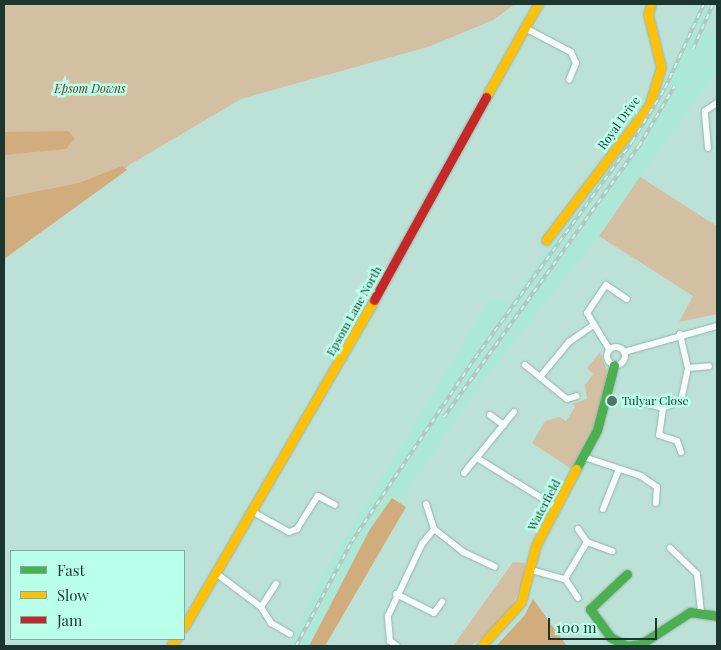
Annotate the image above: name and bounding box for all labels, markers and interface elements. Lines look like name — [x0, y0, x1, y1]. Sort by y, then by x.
park label: Epsom Downs — [54, 82, 126, 96]
street label: Royal Drive — [595, 94, 643, 152]
street label: Epsom Lane North — [323, 264, 385, 358]
place label: Tulyar Close — [622, 394, 689, 408]
marker: Tulyar Close — [606, 395, 618, 407]
street label: Waterfield — [525, 477, 563, 533]
legend — [10, 550, 185, 640]
text: Fast — [57, 560, 85, 580]
text: Slow — [57, 585, 89, 605]
scale bar — [551, 608, 660, 640]
text: Jam — [57, 610, 82, 630]
text: 100 m — [556, 617, 597, 637]

